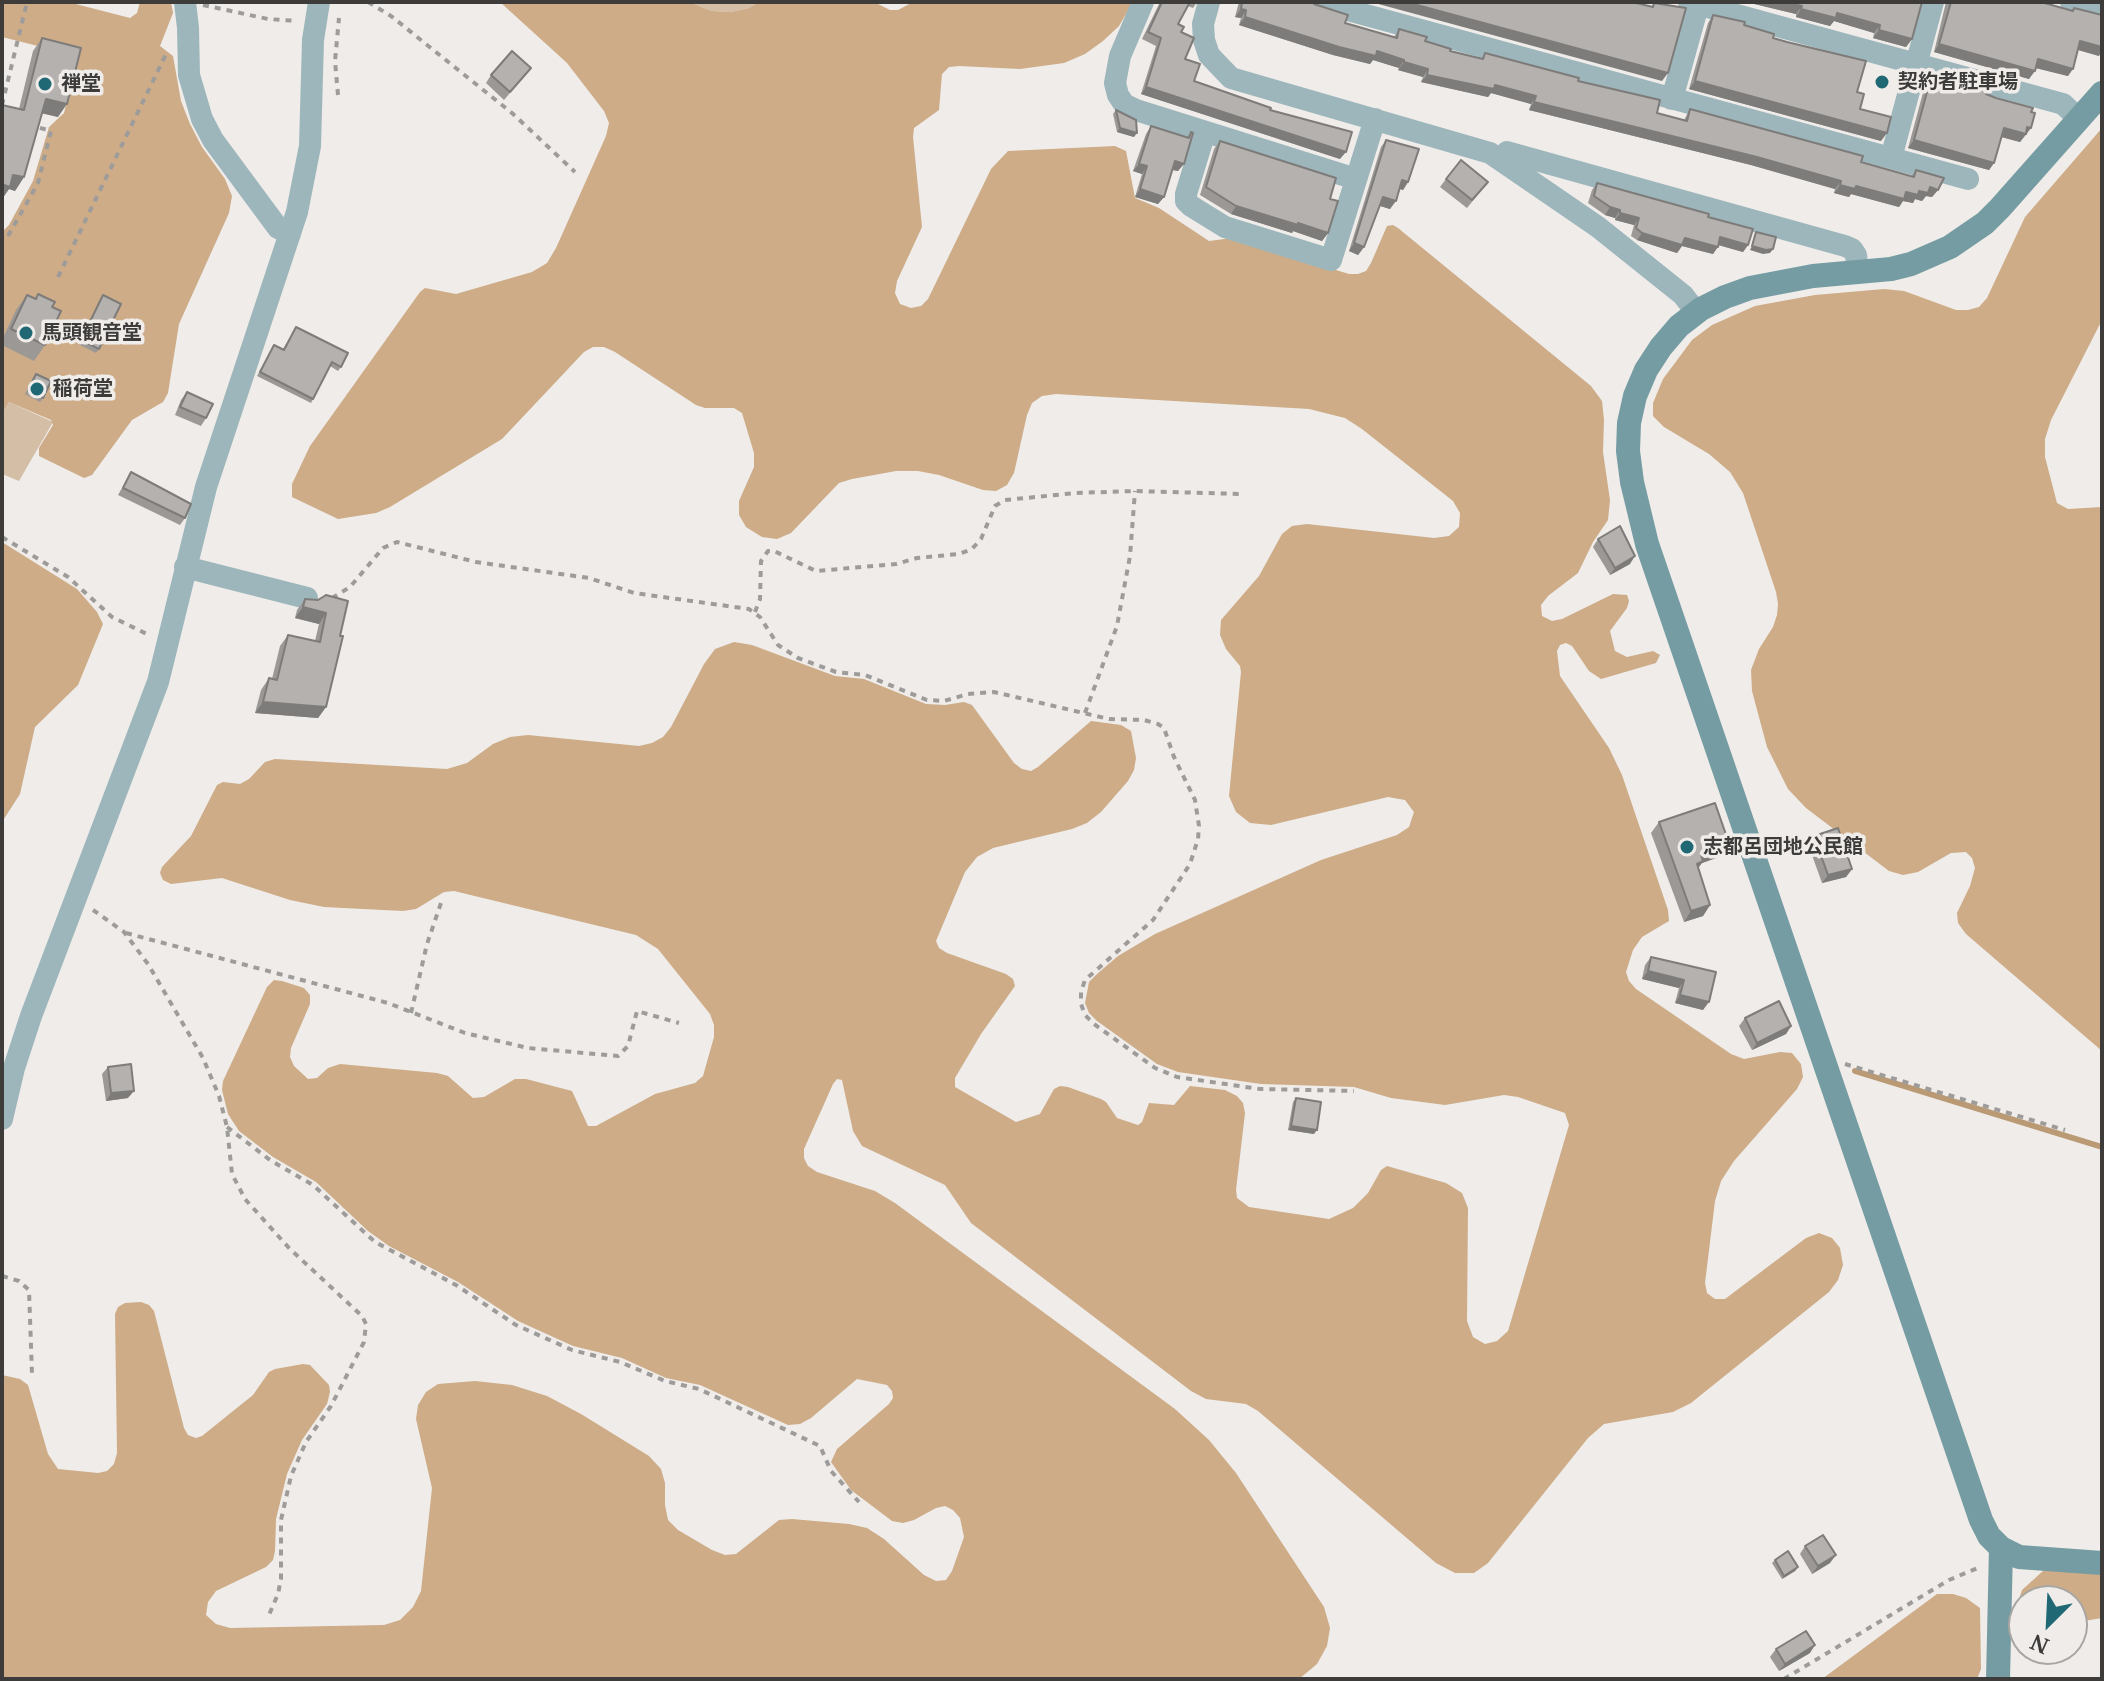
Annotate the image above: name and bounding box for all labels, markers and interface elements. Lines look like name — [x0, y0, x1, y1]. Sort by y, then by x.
place label: 契約者駐車場 — [1898, 70, 2018, 94]
place label: 禅堂 — [61, 72, 101, 96]
marker: 契約者駐車場 — [1873, 73, 1891, 91]
marker: 禅堂 — [36, 75, 54, 93]
place label: 馬頭観音堂 — [42, 321, 142, 345]
marker: 馬頭観音堂 — [17, 324, 35, 342]
place label: 稲荷堂 — [53, 377, 113, 401]
marker: 稲荷堂 — [28, 380, 46, 398]
place label: 志都呂団地公民館 — [1703, 835, 1863, 859]
marker: 志都呂団地公民館 — [1678, 838, 1696, 856]
north arrow — [2008, 1585, 2088, 1665]
text: N — [2025, 1628, 2053, 1662]

